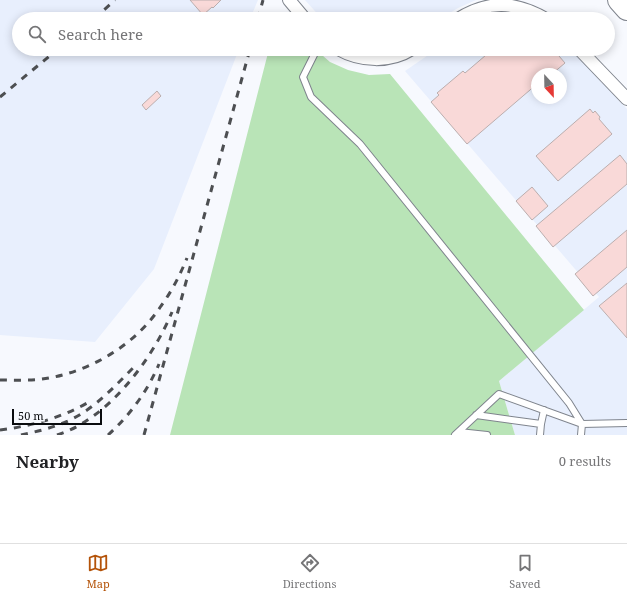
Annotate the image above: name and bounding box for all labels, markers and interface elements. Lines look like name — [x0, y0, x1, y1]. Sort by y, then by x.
search box — [12, 12, 615, 56]
icon: search — [26, 23, 48, 45]
text: Search here — [58, 24, 143, 44]
north arrow — [531, 68, 567, 104]
scale bar — [12, 407, 102, 426]
text: 50 m — [18, 408, 44, 423]
text: Nearby — [16, 450, 79, 473]
text: 0 results — [559, 452, 611, 470]
tab: Map — [86, 552, 110, 591]
tab: Directions — [283, 552, 336, 591]
tab: Saved — [509, 552, 541, 591]

